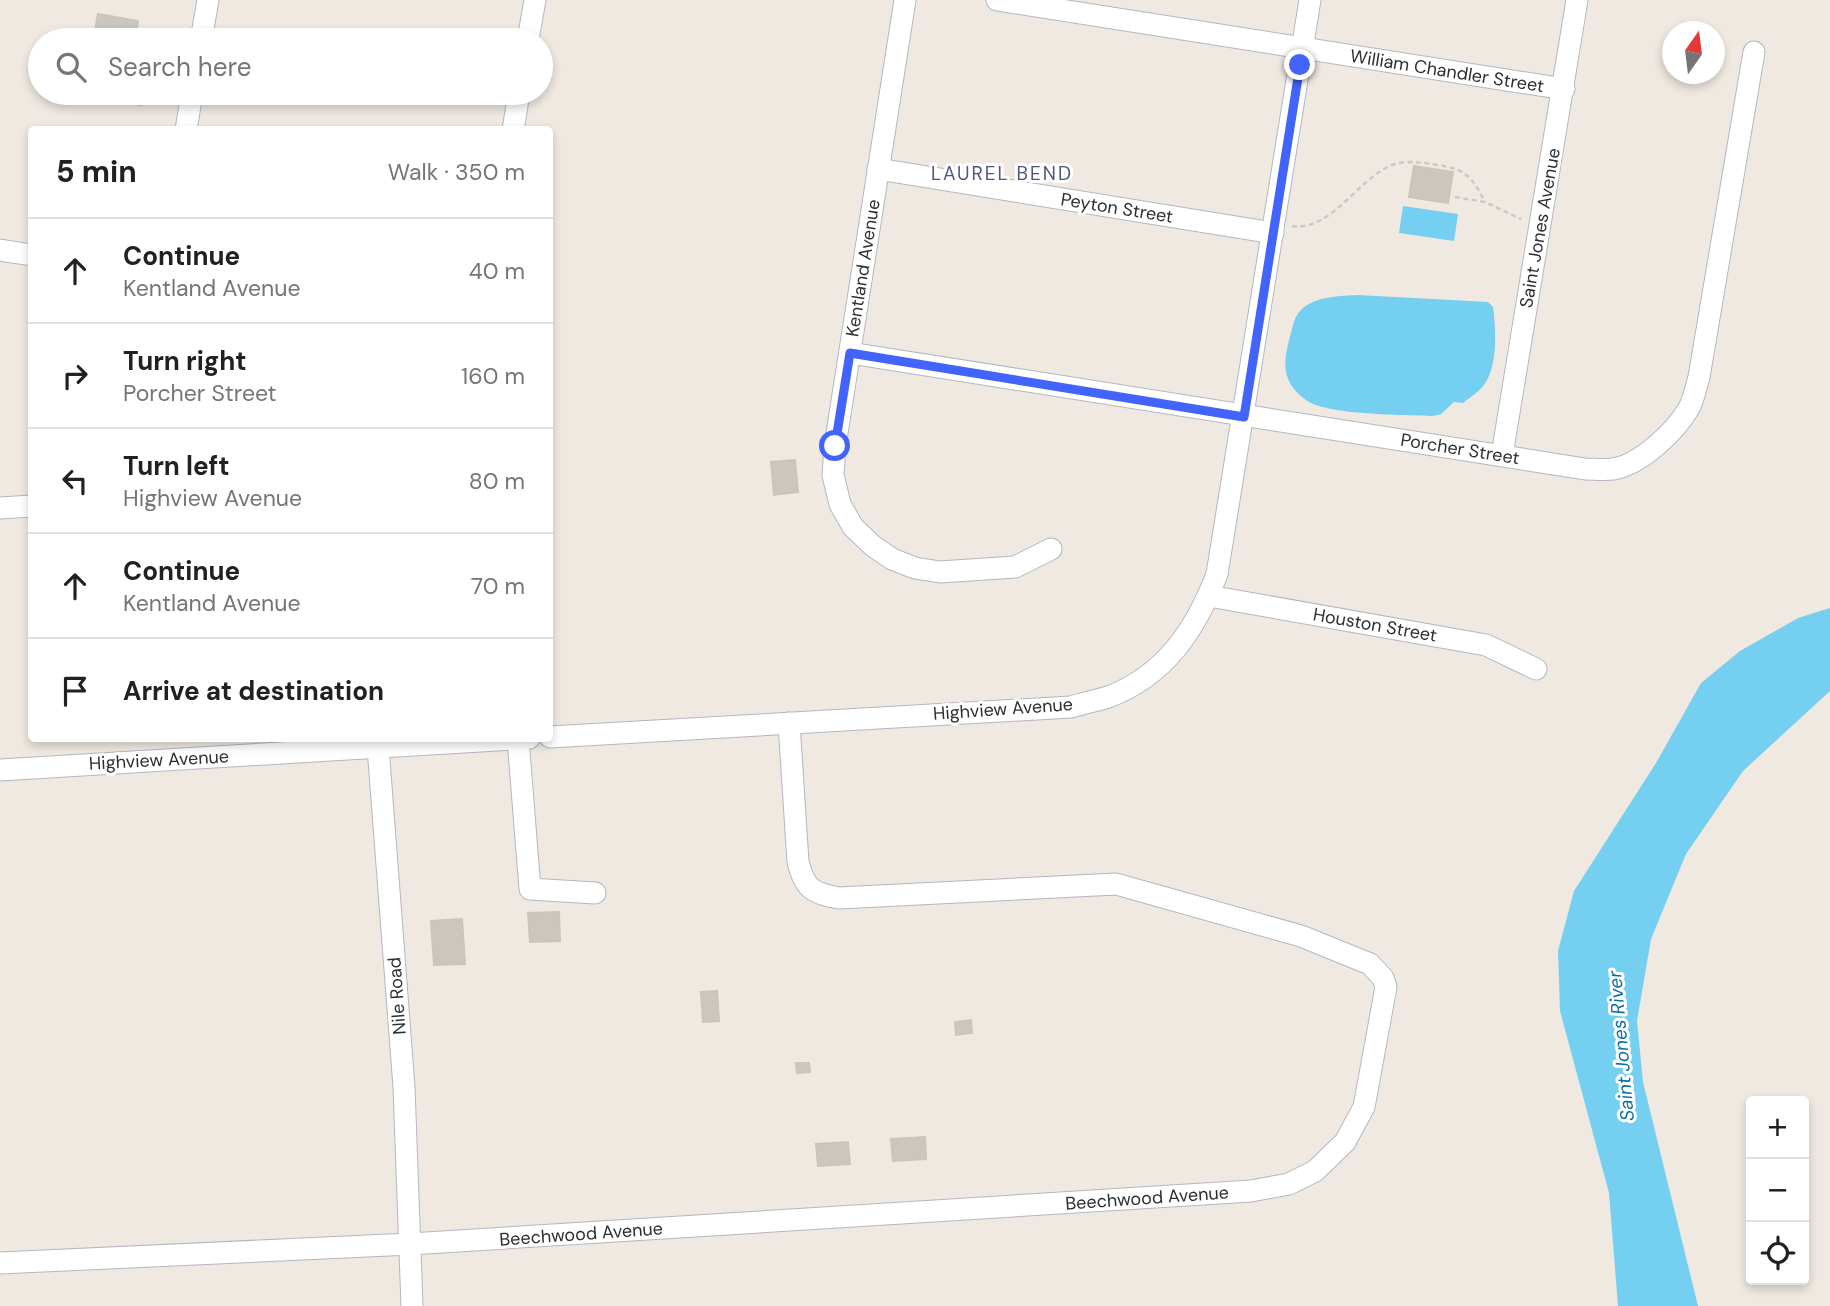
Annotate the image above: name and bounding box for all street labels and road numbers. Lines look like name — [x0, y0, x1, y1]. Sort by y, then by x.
street label: William Chandler Street — [1348, 44, 1546, 98]
street label: Saint Jones Avenue — [1514, 146, 1566, 310]
street label: Peyton Street — [1059, 187, 1175, 229]
street label: Kentland Avenue — [840, 198, 886, 338]
street label: Porcher Street — [1399, 428, 1521, 470]
street label: Houston Street — [1311, 602, 1439, 648]
street label: Highview Avenue — [932, 692, 1074, 726]
street label: Highview Avenue — [88, 744, 230, 776]
street label: Nile Road — [382, 956, 412, 1036]
street label: Beechwood Avenue — [1064, 1180, 1230, 1216]
street label: Beechwood Avenue — [498, 1216, 664, 1252]

